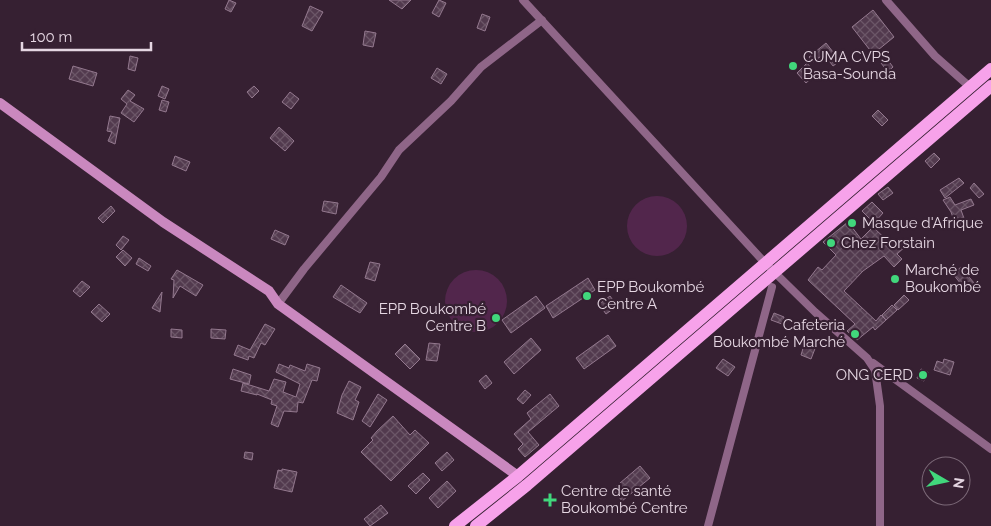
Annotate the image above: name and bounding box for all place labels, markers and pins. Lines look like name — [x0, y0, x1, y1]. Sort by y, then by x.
place label: CUMA CVPS Basa-Sounda — [803, 48, 896, 83]
marker: CUMA CVPS Basa-Sounda — [787, 60, 799, 72]
place label: Masque d'Afrique — [862, 214, 983, 232]
marker: Masque d'Afrique — [846, 217, 858, 229]
place label: Chez Forstain — [841, 234, 935, 252]
marker: Chez Forstain — [825, 237, 837, 249]
place label: Marché de Boukombé — [905, 261, 981, 296]
marker: Marché de Boukombé — [889, 273, 901, 285]
place label: EPP Boukombé Centre A — [597, 278, 705, 313]
marker: EPP Boukombé Centre A — [581, 290, 593, 302]
place label: EPP Boukombé Centre B — [379, 300, 486, 335]
marker: EPP Boukombé Centre B — [490, 312, 502, 324]
place label: Cafeteria Boukombé Marché — [713, 316, 845, 351]
marker: Cafeteria Boukombé Marché — [849, 328, 861, 340]
place label: ONG CERD — [836, 366, 913, 384]
marker: ONG CERD — [917, 369, 929, 381]
place label: Centre de santé Boukombé Centre — [561, 482, 688, 517]
marker: Centre de santé Boukombé Centre — [543, 493, 557, 507]

